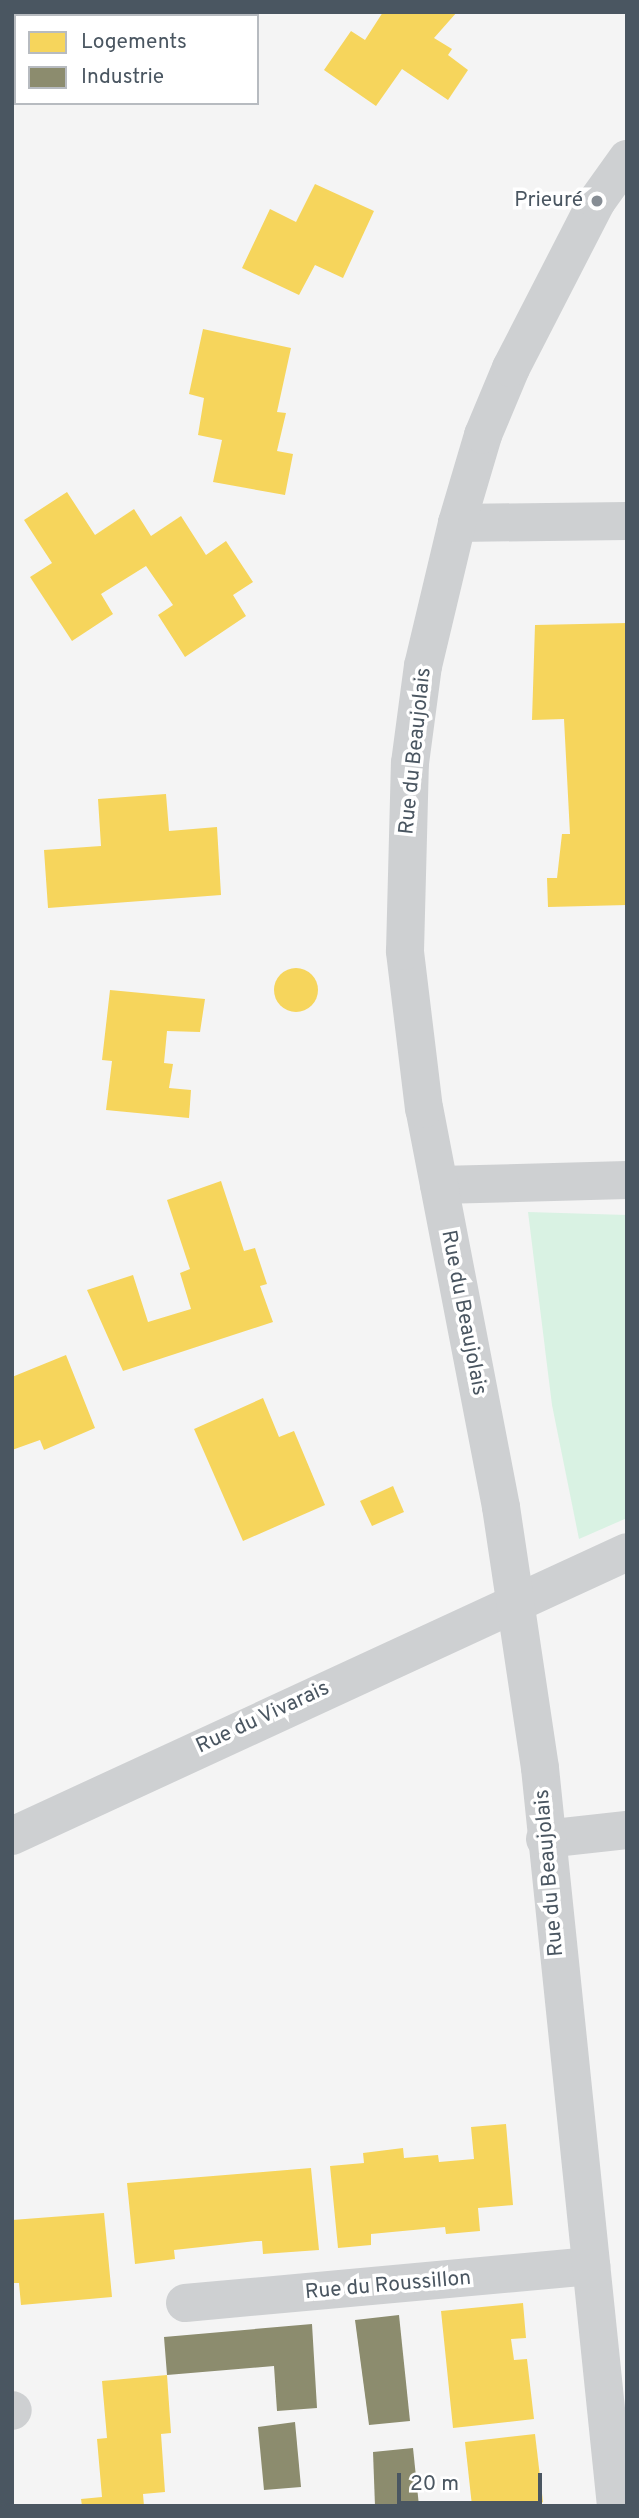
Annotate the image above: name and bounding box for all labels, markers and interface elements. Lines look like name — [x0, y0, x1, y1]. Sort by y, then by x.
legend — [14, 14, 259, 105]
text: Logements — [81, 29, 187, 56]
text: Industrie — [81, 64, 164, 91]
place label: Prieuré — [514, 188, 583, 214]
marker: Prieuré — [589, 193, 605, 209]
street label: Rue du Beaujolais — [395, 666, 437, 836]
street label: Rue du Beaujolais — [435, 1228, 491, 1398]
street label: Rue du Vivarais — [192, 1676, 334, 1760]
street label: Rue du Beaujolais — [530, 1788, 570, 1958]
street label: Rue du Roussillon — [304, 2266, 472, 2306]
scale bar — [401, 2458, 546, 2502]
text: 20 m — [410, 2471, 459, 2498]

